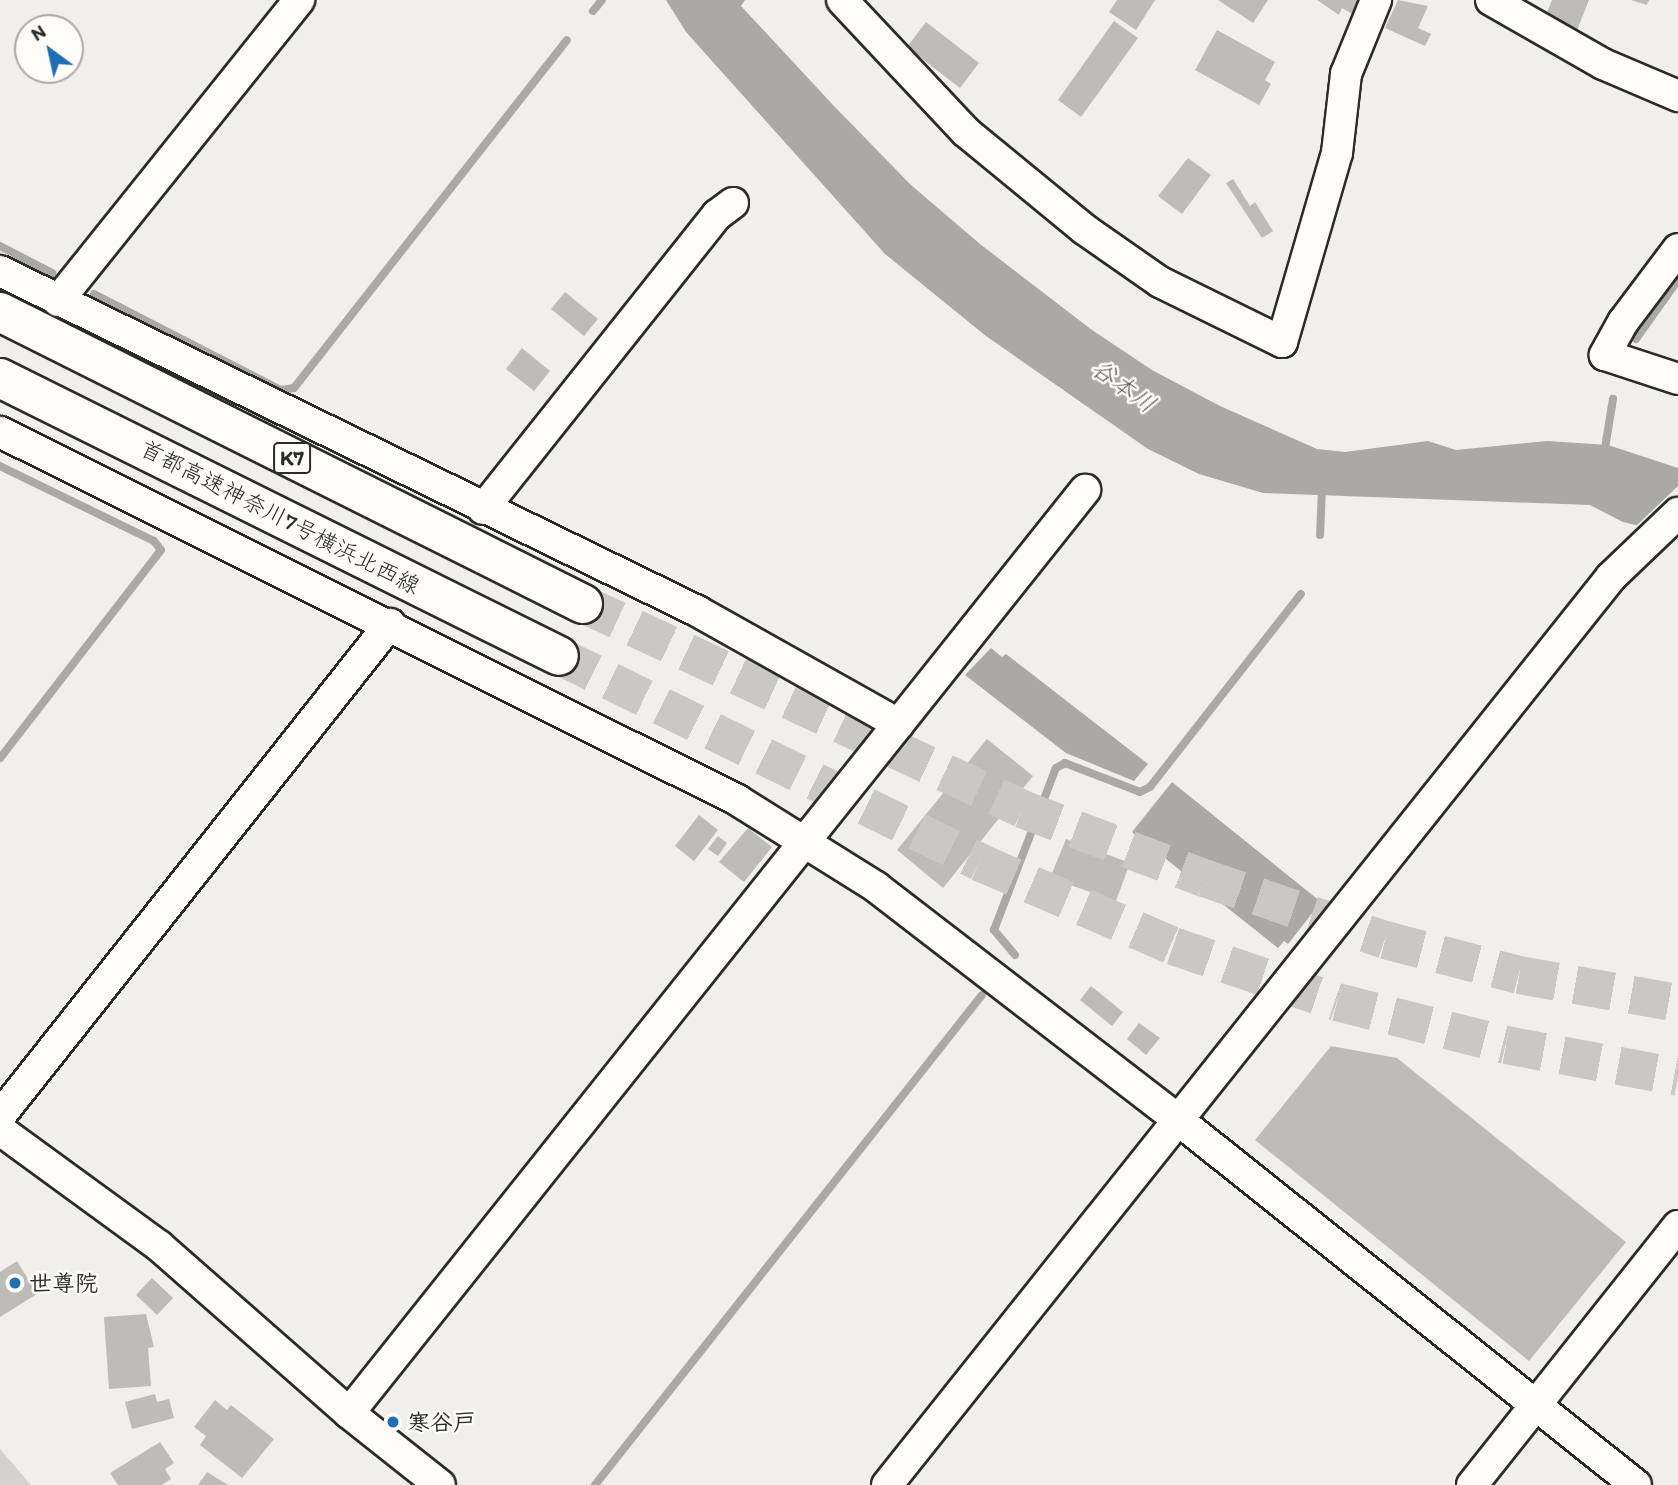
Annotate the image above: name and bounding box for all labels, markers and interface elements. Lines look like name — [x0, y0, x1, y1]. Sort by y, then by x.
north arrow — [14, 14, 84, 84]
text: N — [27, 20, 50, 46]
water label: 谷本川 — [1086, 353, 1162, 419]
street label: 首都高速神奈川7号横浜北西線 — [135, 434, 425, 600]
road number: K7 — [273, 440, 311, 476]
place label: 世尊院 — [29, 1269, 98, 1297]
marker: 世尊院 — [7, 1275, 23, 1291]
place label: 寒谷戸 — [407, 1408, 476, 1436]
marker: 寒谷戸 — [385, 1414, 401, 1430]

